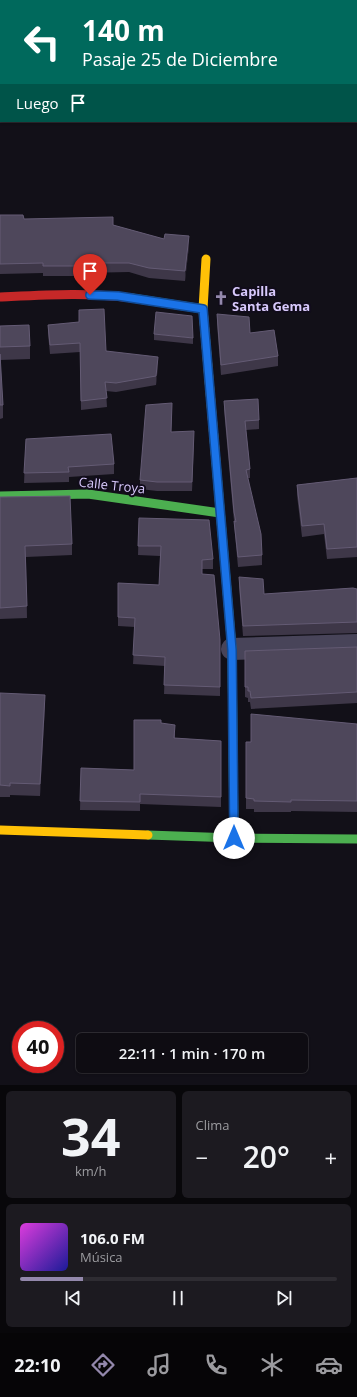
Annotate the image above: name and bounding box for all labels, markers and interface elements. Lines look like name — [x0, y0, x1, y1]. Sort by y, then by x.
text: 140 m — [82, 11, 165, 49]
icon: left — [16, 16, 68, 68]
text: Pasaje 25 de Diciembre — [82, 47, 278, 71]
icon: arrive — [67, 92, 89, 114]
text: Luego — [16, 93, 59, 113]
pin — [73, 254, 107, 295]
icon: arrive — [79, 260, 101, 282]
place label: Capilla Santa Gema — [232, 282, 310, 315]
church icon: Capilla Santa Gema — [213, 290, 229, 306]
street label: Calle Troya — [78, 473, 146, 497]
position arrow — [213, 817, 255, 859]
speed limit sign: 40 — [12, 1021, 64, 1073]
text: 22:11 · 1 min · 170 m — [119, 1043, 265, 1063]
text: 34 — [61, 1100, 120, 1171]
text: Clima — [196, 1116, 230, 1134]
text: 20° — [243, 1136, 290, 1177]
text: − — [196, 1142, 208, 1172]
text: + — [324, 1142, 337, 1172]
text: km/h — [75, 1162, 107, 1180]
text: 106.0 FM — [80, 1228, 145, 1248]
text: Música — [80, 1248, 123, 1266]
icon: previous — [62, 1287, 84, 1309]
icon: pause — [167, 1287, 189, 1309]
icon: next — [273, 1287, 295, 1309]
icon: directions — [89, 1351, 117, 1379]
icon: music — [145, 1351, 173, 1379]
icon: phone — [202, 1351, 230, 1379]
icon: climate — [258, 1351, 286, 1379]
icon: car — [315, 1351, 343, 1379]
text: 22:10 — [14, 1353, 61, 1377]

